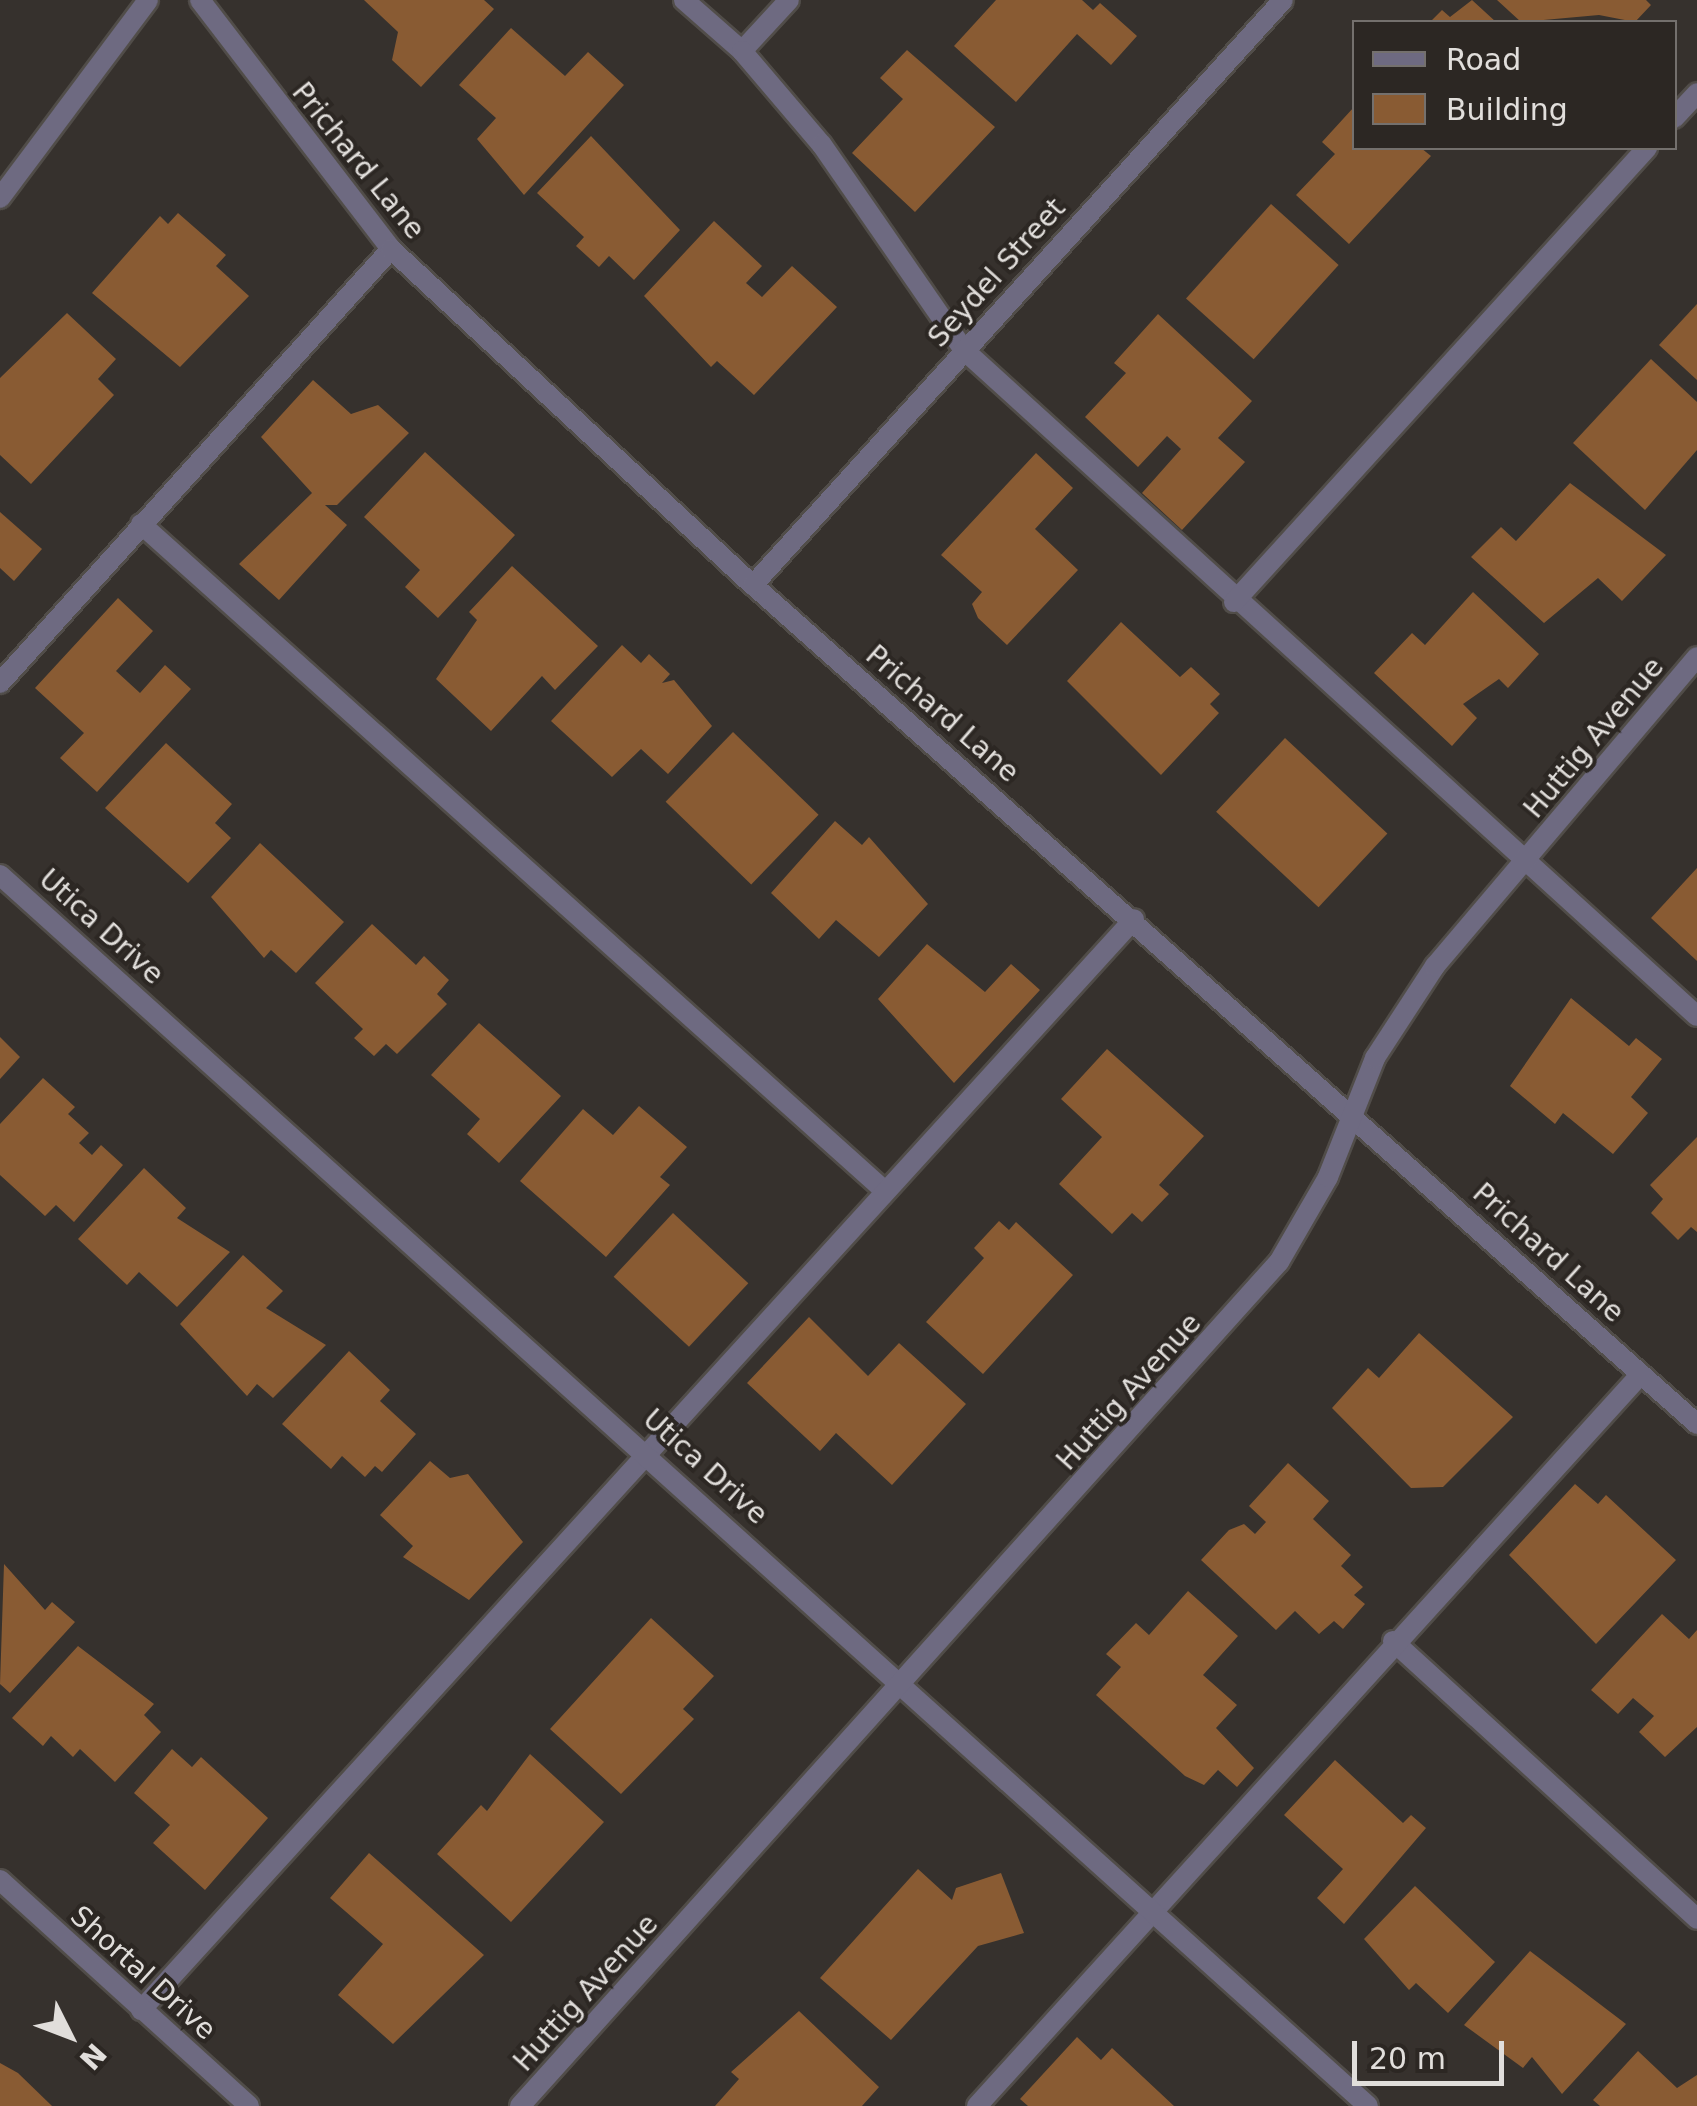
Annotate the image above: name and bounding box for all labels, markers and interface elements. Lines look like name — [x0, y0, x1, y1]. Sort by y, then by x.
legend — [1352, 20, 1677, 150]
text: Road — [1446, 42, 1521, 77]
street label: Prichard Lane — [285, 76, 431, 246]
text: Building — [1446, 92, 1568, 127]
street label: Seydel Street — [922, 192, 1072, 354]
street label: Prichard Lane — [859, 639, 1025, 789]
street label: Huttig Avenue — [1517, 651, 1671, 825]
street label: Utica Drive — [32, 863, 170, 991]
street label: Prichard Lane — [1466, 1176, 1630, 1330]
street label: Huttig Avenue — [1050, 1307, 1208, 1477]
street label: Utica Drive — [636, 1403, 774, 1531]
street label: Shortal Drive — [64, 1899, 222, 2047]
street label: Huttig Avenue — [507, 1908, 665, 2078]
north arrow — [20, 1986, 120, 2086]
scale bar — [1357, 2021, 1510, 2083]
text: N — [73, 2037, 113, 2076]
text: 20 m — [1369, 2041, 1446, 2076]

